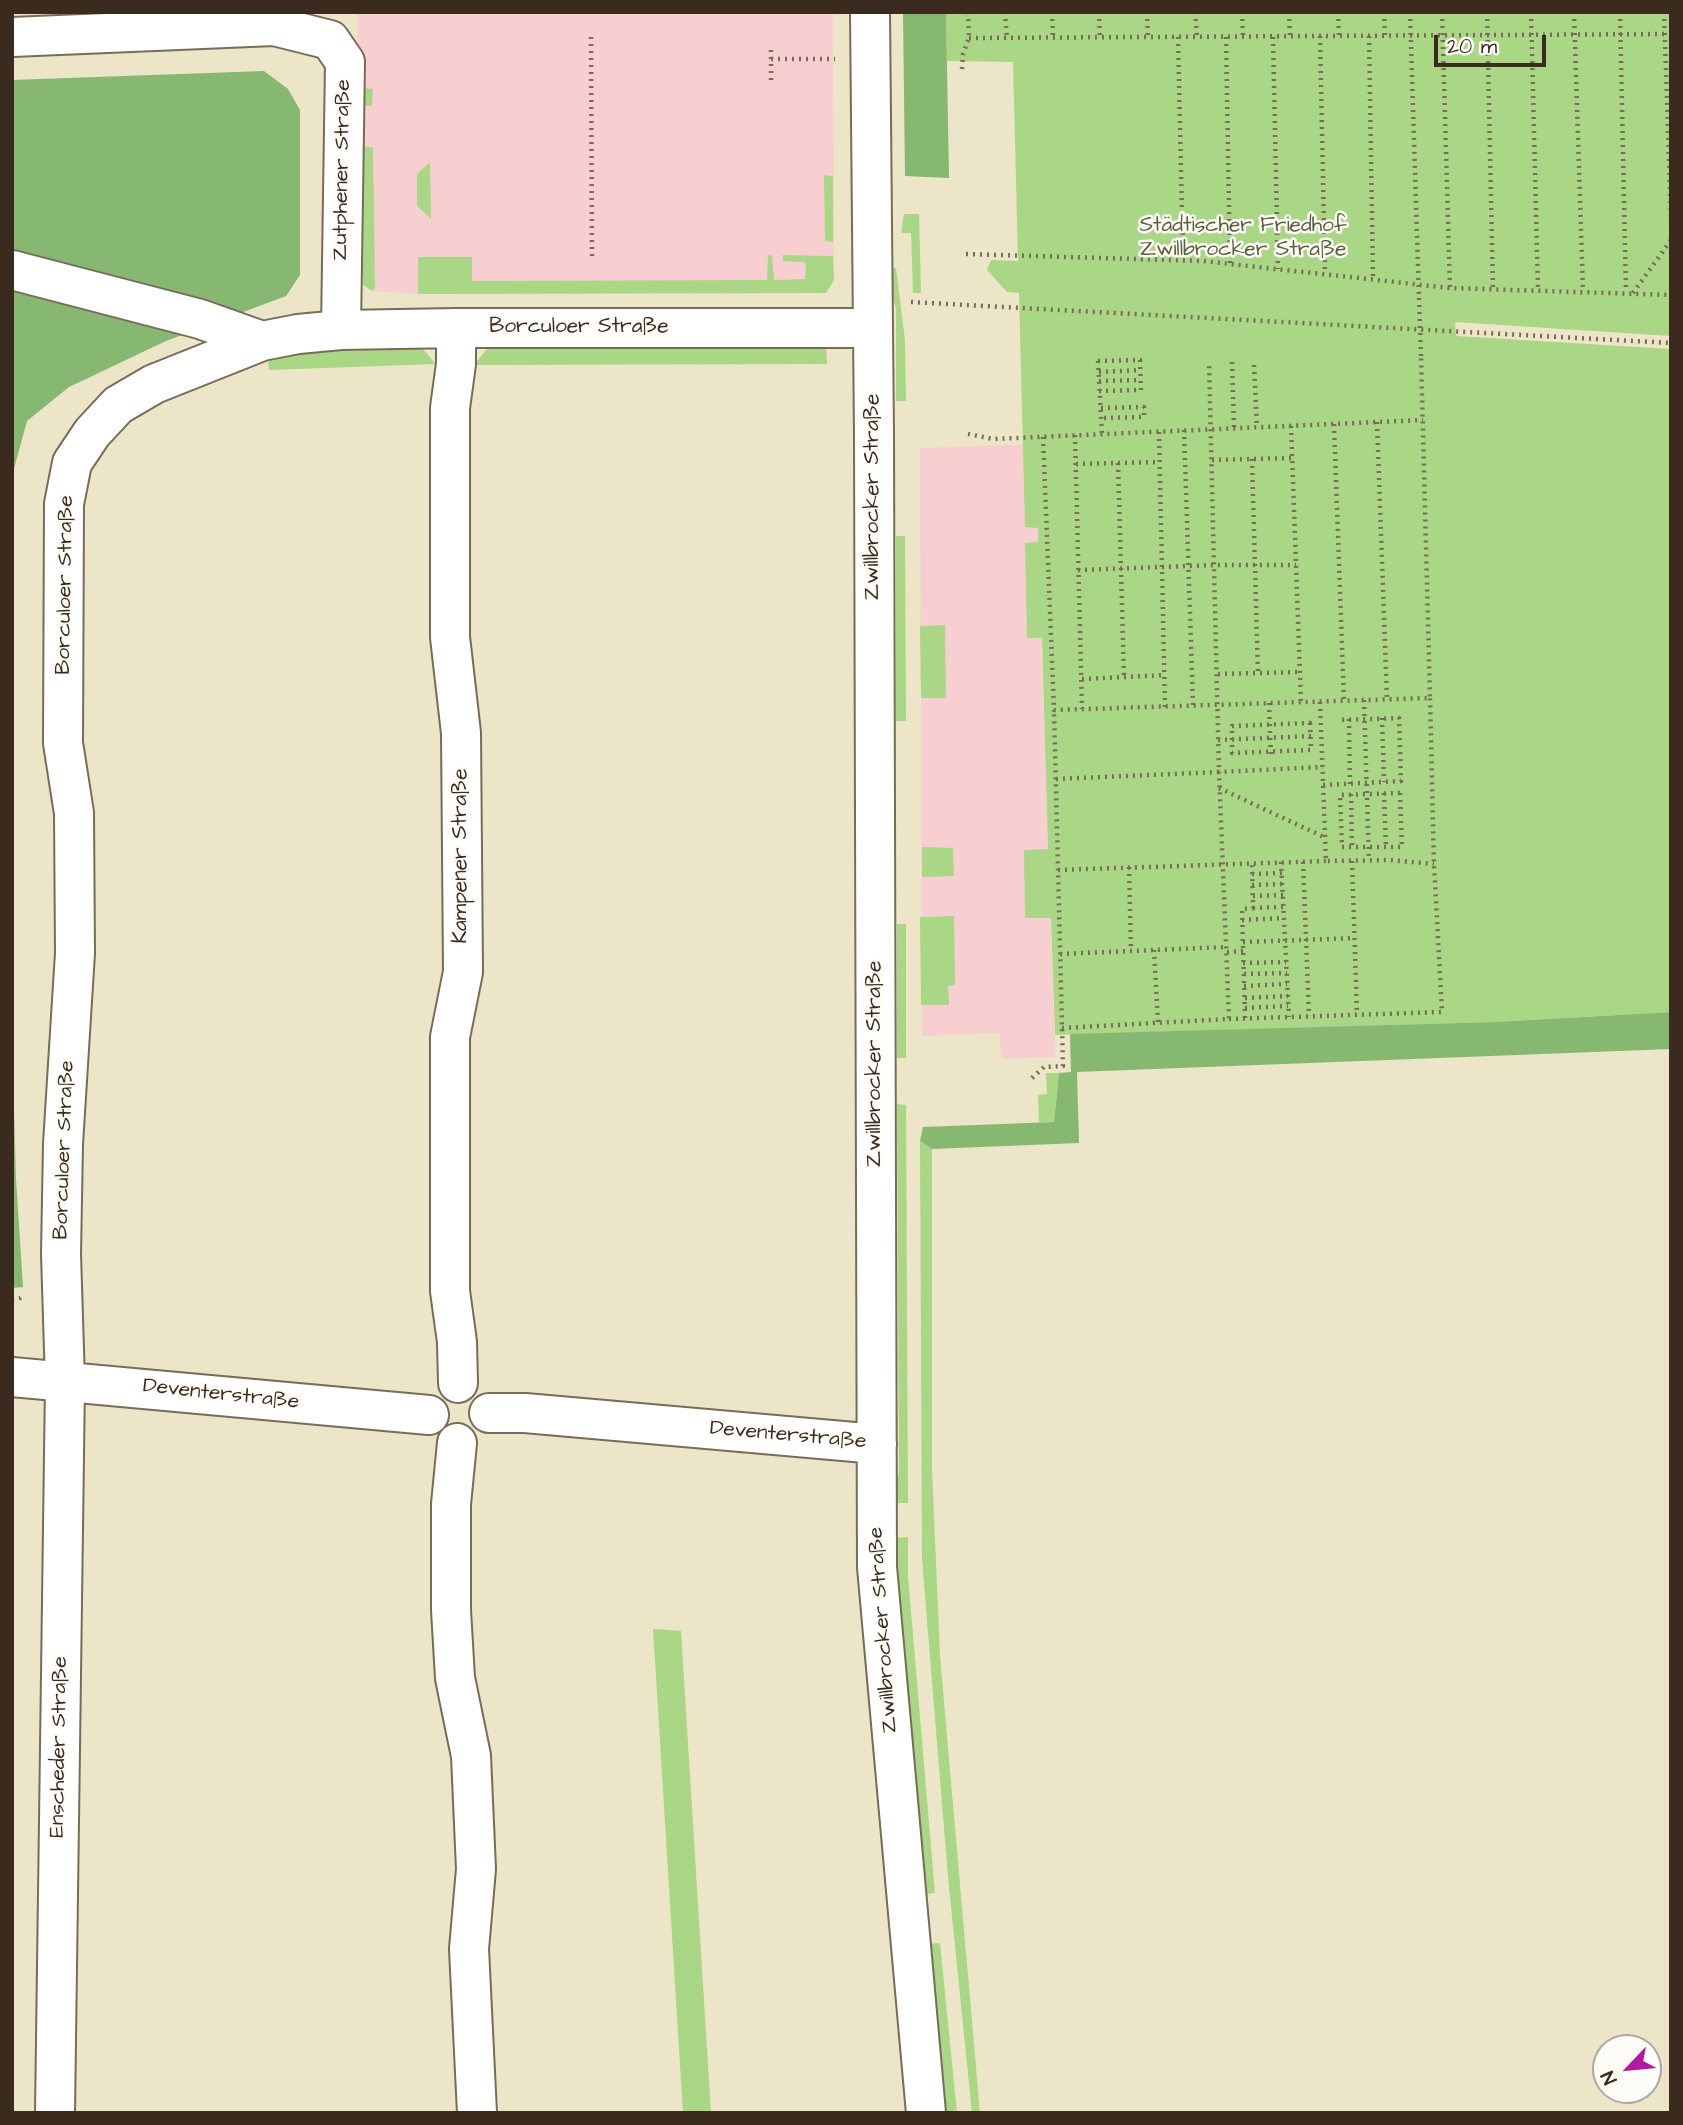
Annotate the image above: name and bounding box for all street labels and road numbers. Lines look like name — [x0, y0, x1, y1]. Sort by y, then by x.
street label: Zutphener Straße — [329, 79, 357, 261]
street label: Borculoer Straße — [489, 315, 669, 341]
street label: Zwillbrocker Straße — [861, 394, 887, 600]
street label: Borculoer Straße — [52, 495, 80, 675]
street label: Kampener Straße — [449, 768, 475, 944]
street label: Zwillbrocker Straße — [863, 961, 889, 1167]
street label: Borculoer Straße — [49, 1060, 81, 1240]
street label: Deventerstraße — [142, 1374, 300, 1416]
street label: Deventerstraße — [709, 1417, 867, 1455]
street label: Zwillbrocker Straße — [864, 1526, 904, 1734]
street label: Enscheder Straße — [46, 1656, 74, 1838]

